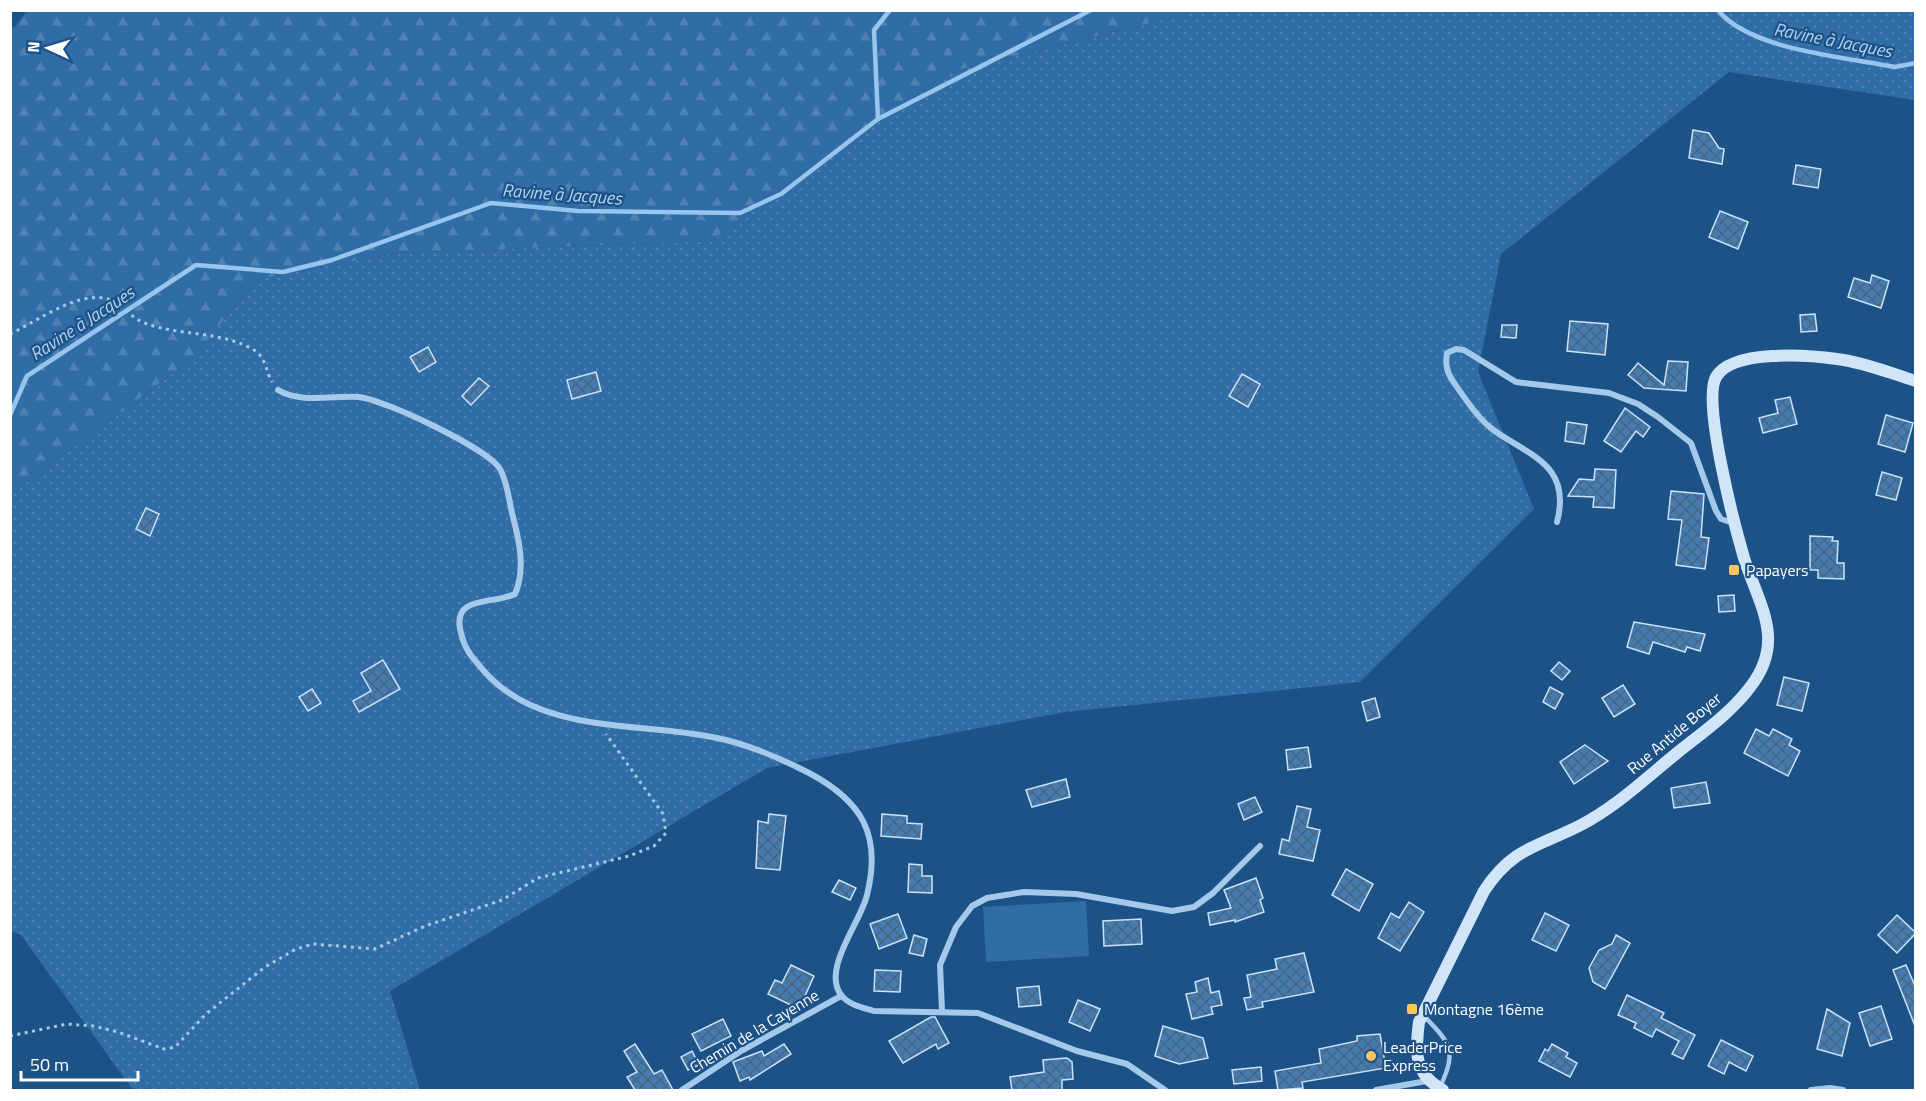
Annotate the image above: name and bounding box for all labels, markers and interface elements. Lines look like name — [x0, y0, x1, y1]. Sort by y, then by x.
water label: Ravine à Jacques — [1772, 15, 1896, 65]
north arrow — [18, 18, 78, 78]
text: N — [21, 41, 45, 53]
water label: Ravine à Jacques — [501, 176, 624, 212]
water label: Ravine à Jacques — [24, 278, 141, 367]
place label: Papayers — [1746, 558, 1808, 582]
marker: Papayers — [1727, 563, 1741, 577]
street label: Rue Antide Boyer — [1622, 686, 1727, 780]
street label: Chemin de la Cayenne — [685, 983, 823, 1079]
place label: Montagne 16ème — [1424, 997, 1544, 1021]
marker: Montagne 16ème — [1405, 1002, 1419, 1016]
place label: LeaderPrice Express — [1383, 1035, 1462, 1077]
scale bar — [21, 1044, 138, 1082]
marker: LeaderPrice Express — [1364, 1049, 1378, 1063]
text: 50 m — [30, 1051, 69, 1078]

